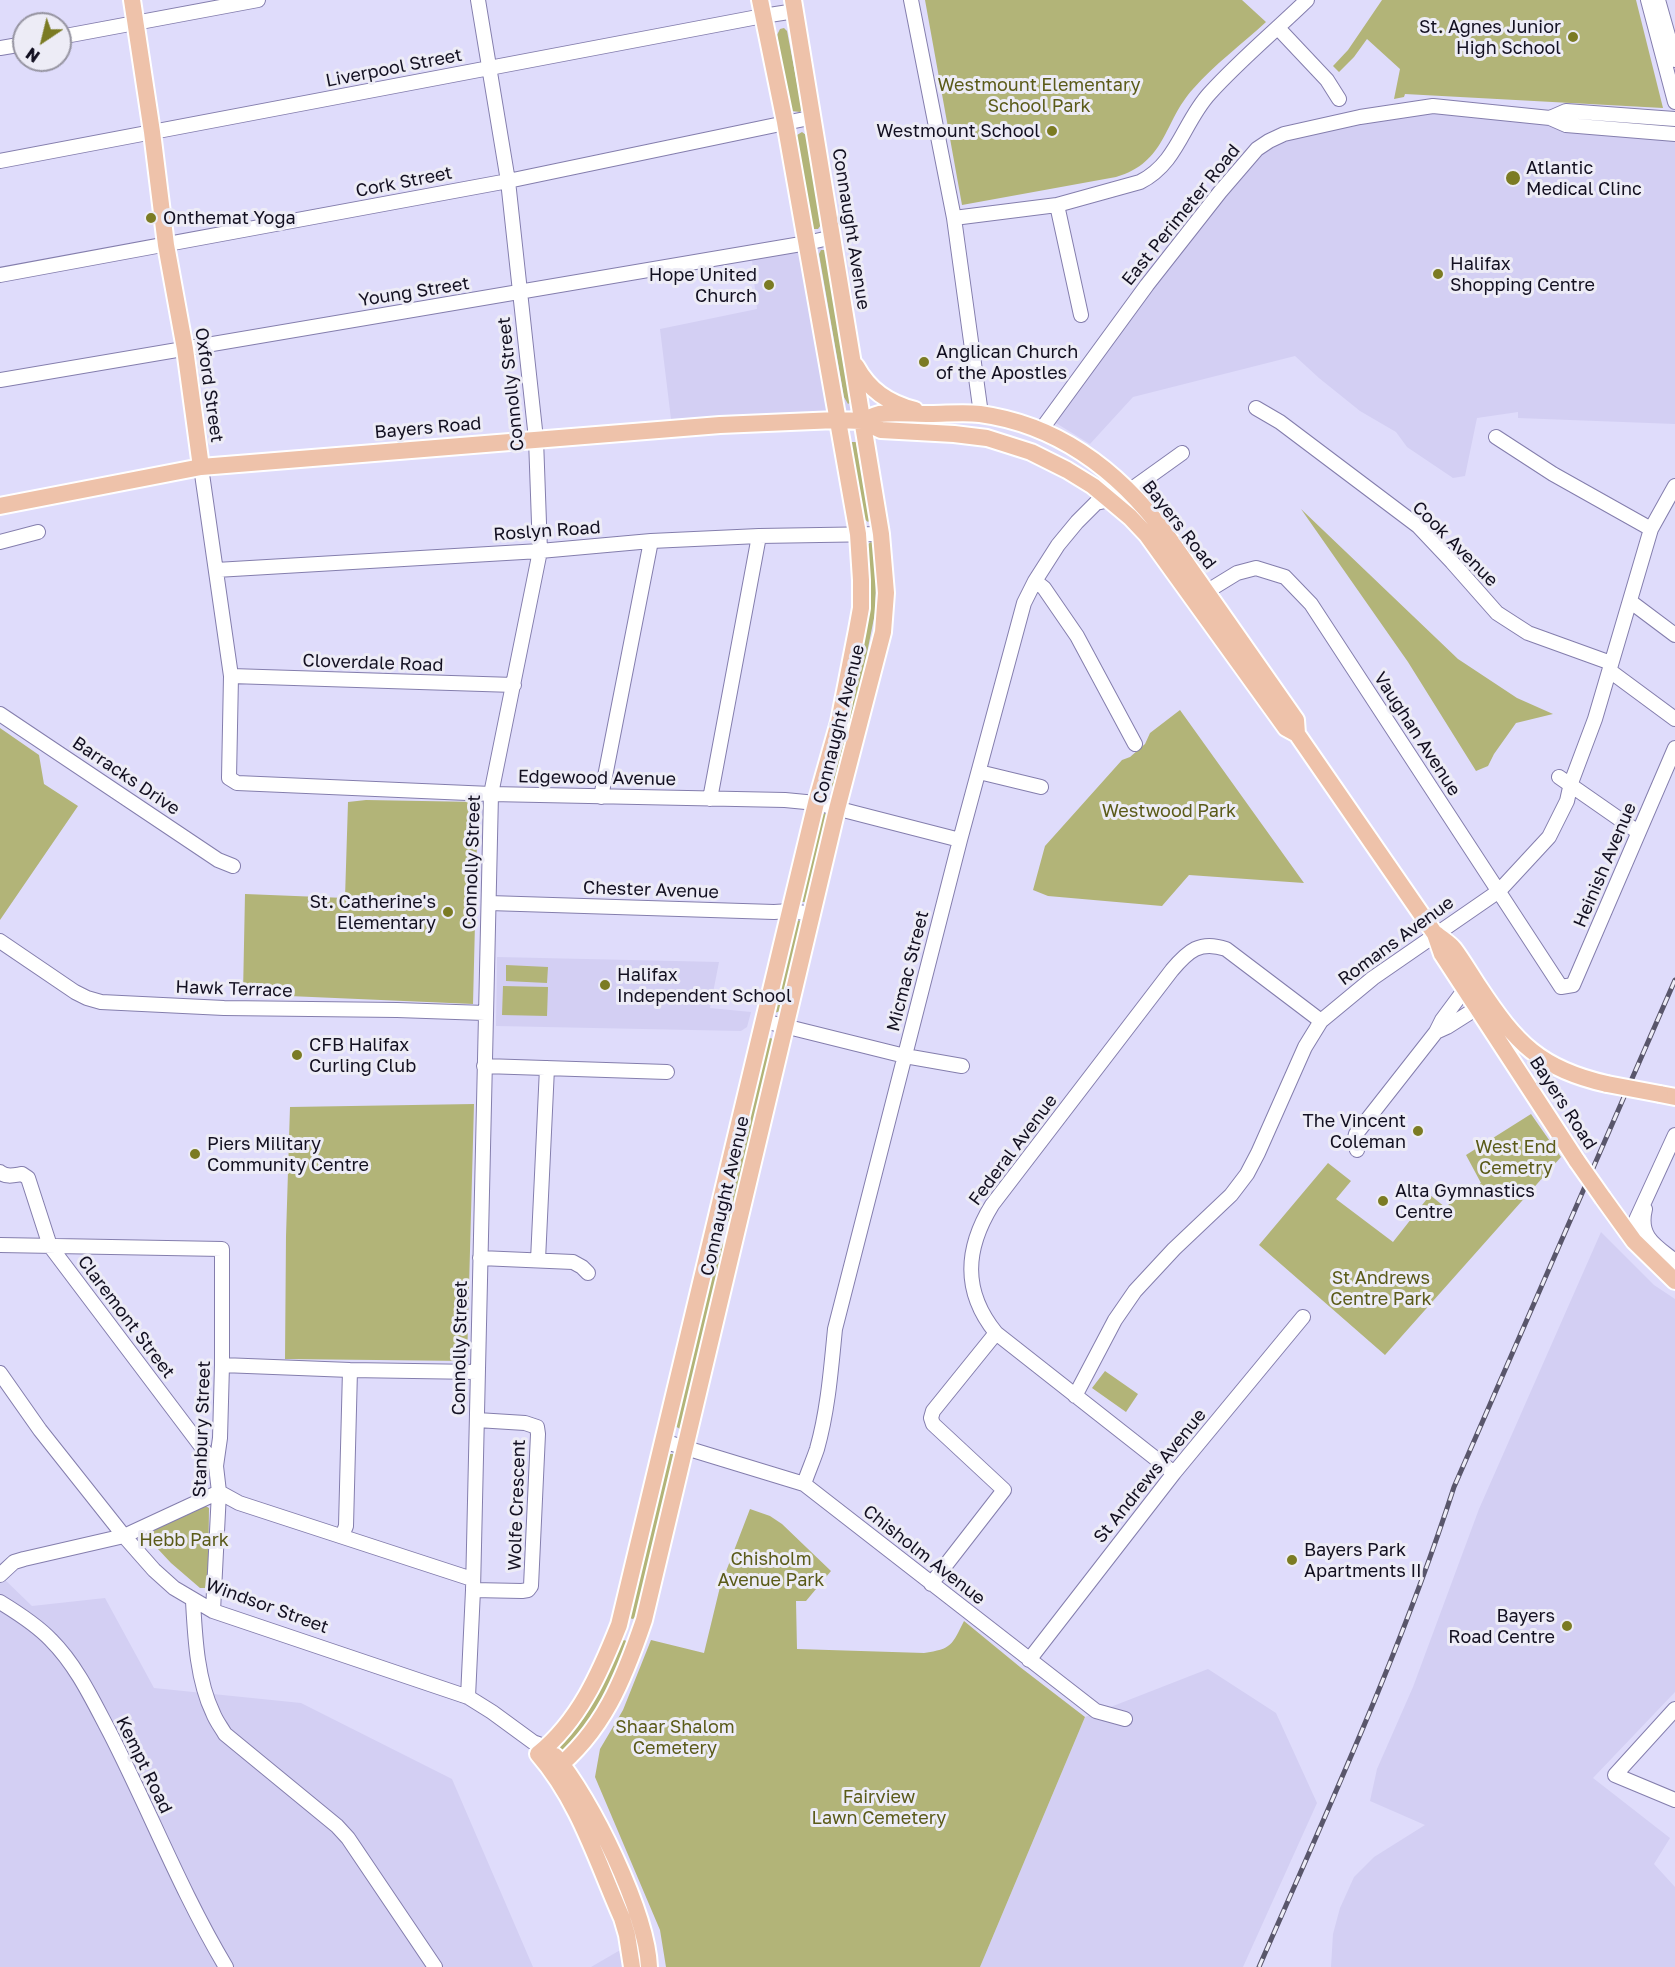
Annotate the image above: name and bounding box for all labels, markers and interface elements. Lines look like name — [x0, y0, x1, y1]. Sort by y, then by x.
north arrow — [12, 12, 72, 72]
place label: St. Agnes Junior High School — [1419, 16, 1561, 58]
marker: St. Agnes Junior High School — [1566, 30, 1580, 44]
text: N — [22, 43, 44, 67]
street label: Liverpool Street — [324, 44, 464, 92]
park label: Westmount Elementary School Park — [937, 74, 1141, 116]
place label: Westmount School — [876, 120, 1040, 142]
marker: Westmount School — [1045, 124, 1059, 138]
street label: East Perimeter Road — [1117, 140, 1245, 290]
street label: Connaught Avenue — [828, 147, 874, 311]
place label: Atlantic Medical Clinc — [1526, 157, 1642, 200]
street label: Cork Street — [354, 162, 454, 202]
marker: Atlantic Medical Clinc — [1504, 169, 1522, 187]
place label: Onthemat Yoga — [163, 207, 296, 229]
marker: Onthemat Yoga — [144, 211, 158, 225]
place label: Halifax Shopping Centre — [1450, 253, 1595, 296]
place label: Hope United Church — [649, 264, 757, 306]
marker: Halifax Shopping Centre — [1431, 267, 1445, 281]
street label: Young Street — [357, 273, 471, 311]
marker: Hope United Church — [762, 278, 776, 292]
street label: Connolly Street — [493, 316, 529, 452]
street label: Oxford Street — [190, 326, 228, 444]
place label: Anglican Church of the Apostles — [936, 341, 1078, 384]
marker: Anglican Church of the Apostles — [917, 355, 931, 369]
street label: Bayers Road — [374, 413, 482, 443]
street label: Bayers Road — [1137, 476, 1221, 574]
street label: Cook Avenue — [1408, 497, 1502, 591]
street label: Roslyn Road — [493, 516, 601, 546]
street label: Connaught Avenue — [809, 642, 869, 806]
street label: Cloverdale Road — [302, 650, 444, 676]
street label: Vaughan Avenue — [1369, 668, 1465, 800]
street label: Barracks Drive — [68, 732, 184, 820]
street label: Edgewood Avenue — [518, 766, 676, 790]
street label: Connolly Street — [459, 794, 485, 930]
street label: Heinish Avenue — [1569, 799, 1641, 931]
park label: Westwood Park — [1102, 800, 1236, 822]
street label: Chester Avenue — [583, 877, 719, 903]
place label: St. Catherine's Elementary — [310, 891, 436, 934]
street label: Romans Avenue — [1334, 892, 1458, 990]
marker: St. Catherine's Elementary — [441, 905, 455, 919]
street label: Micmac Street — [883, 908, 933, 1034]
place label: Halifax Independent School — [617, 964, 792, 1006]
street label: Hawk Terrace — [175, 976, 293, 1002]
marker: Halifax Independent School — [598, 978, 612, 992]
place label: CFB Halifax Curling Club — [309, 1034, 416, 1076]
marker: CFB Halifax Curling Club — [290, 1048, 304, 1062]
street label: Bayers Road — [1525, 1052, 1601, 1154]
street label: Federal Avenue — [964, 1090, 1062, 1210]
place label: The Vincent Coleman — [1303, 1110, 1406, 1152]
street label: Connaught Avenue — [696, 1114, 754, 1278]
marker: The Vincent Coleman — [1411, 1124, 1425, 1138]
place label: Piers Military Community Centre — [207, 1133, 369, 1176]
park label: West End Cemetry — [1475, 1136, 1557, 1178]
marker: Piers Military Community Centre — [188, 1147, 202, 1161]
place label: Alta Gymnastics Centre — [1395, 1180, 1535, 1222]
marker: Alta Gymnastics Centre — [1376, 1194, 1390, 1208]
street label: Claremont Street — [73, 1251, 179, 1383]
park label: St Andrews Centre Park — [1330, 1267, 1432, 1310]
street label: Connolly Street — [448, 1280, 472, 1416]
street label: Stanbury Street — [189, 1360, 215, 1498]
street label: St Andrews Avenue — [1089, 1405, 1211, 1547]
street label: Wolfe Crescent — [504, 1439, 530, 1571]
street label: Chisholm Avenue — [859, 1501, 989, 1609]
park label: Hebb Park — [139, 1529, 229, 1551]
place label: Bayers Park Apartments II — [1304, 1539, 1422, 1582]
park label: Chisholm Avenue Park — [717, 1548, 825, 1590]
marker: Bayers Park Apartments II — [1285, 1553, 1299, 1567]
street label: Windsor Street — [203, 1574, 331, 1638]
place label: Bayers Road Centre — [1448, 1605, 1555, 1648]
marker: Bayers Road Centre — [1560, 1619, 1574, 1633]
street label: Kempt Road — [111, 1713, 177, 1817]
park label: Shaar Shalom Cemetery — [615, 1716, 735, 1758]
park label: Fairview Lawn Cemetery — [812, 1786, 946, 1828]

